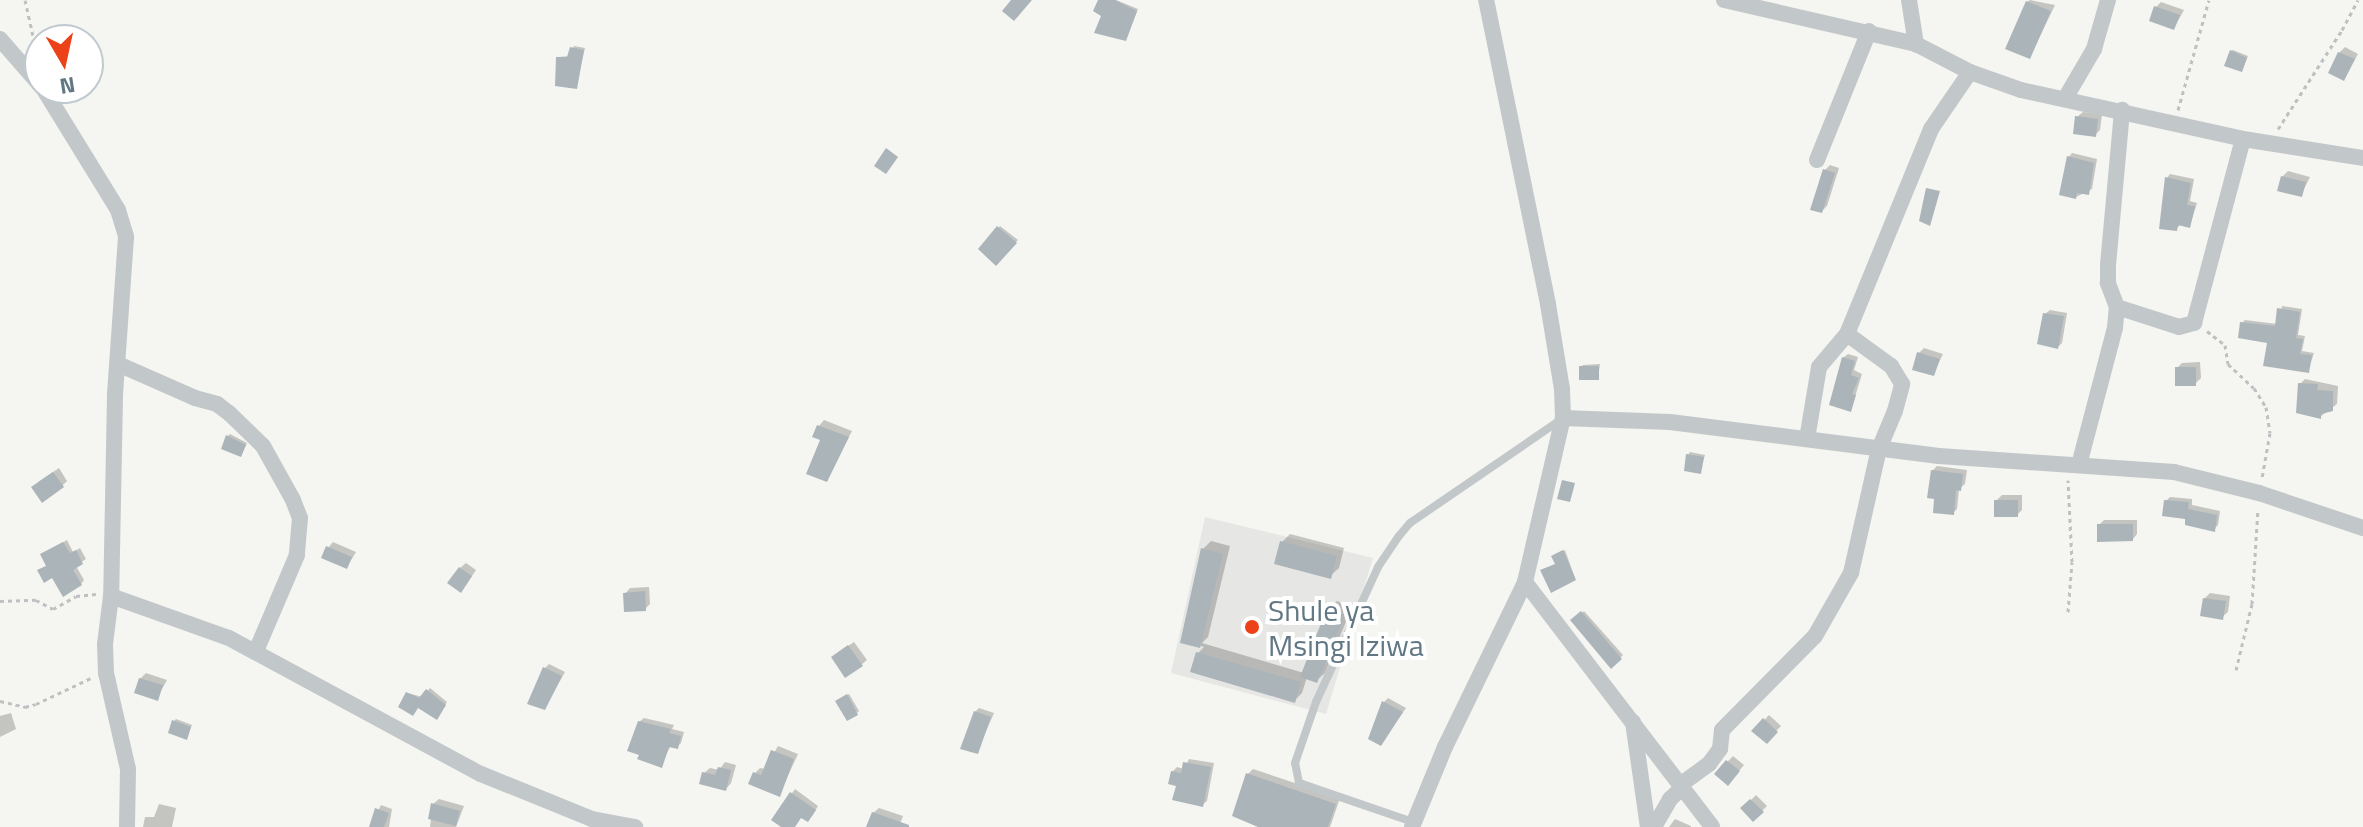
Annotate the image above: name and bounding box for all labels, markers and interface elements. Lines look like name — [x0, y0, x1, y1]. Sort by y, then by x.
north arrow — [24, 24, 104, 104]
text: N — [57, 68, 78, 104]
place label: Shule ya Msingi Iziwa — [1268, 592, 1424, 662]
marker: Shule ya Msingi Iziwa — [1243, 618, 1261, 636]

